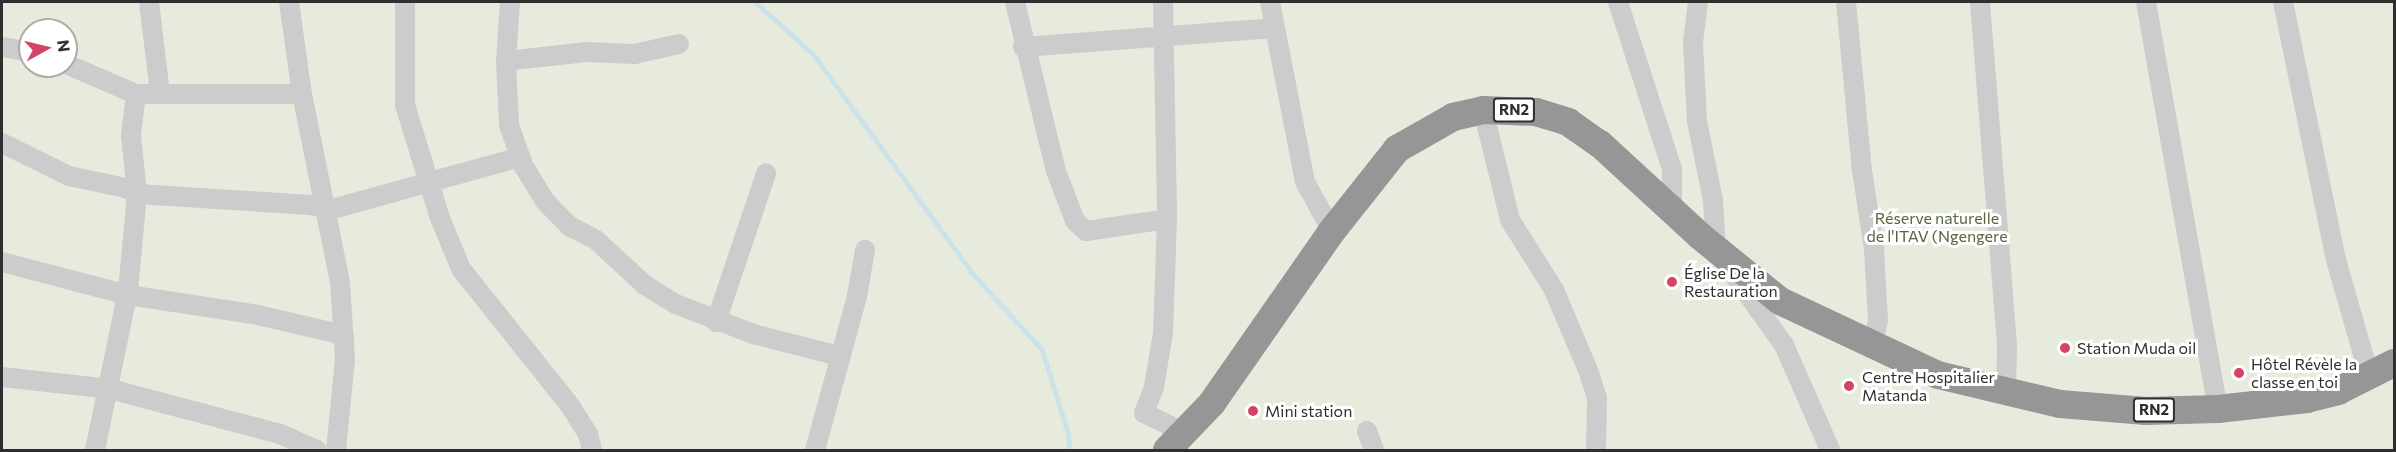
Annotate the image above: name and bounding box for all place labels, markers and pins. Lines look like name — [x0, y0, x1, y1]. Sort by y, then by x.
place label: Église De la Restauration — [1684, 263, 1778, 301]
marker: Église De la Restauration — [1665, 275, 1679, 289]
place label: Station Muda oil — [2077, 338, 2196, 358]
marker: Station Muda oil — [2058, 341, 2072, 355]
place label: Hôtel Révèle la classe en toi — [2251, 354, 2357, 392]
marker: Hôtel Révèle la classe en toi — [2232, 366, 2246, 380]
place label: Centre Hospitalier Matanda — [1862, 367, 1995, 405]
marker: Centre Hospitalier Matanda — [1840, 377, 1858, 395]
place label: Mini station — [1265, 401, 1352, 421]
marker: Mini station — [1246, 404, 1260, 418]

